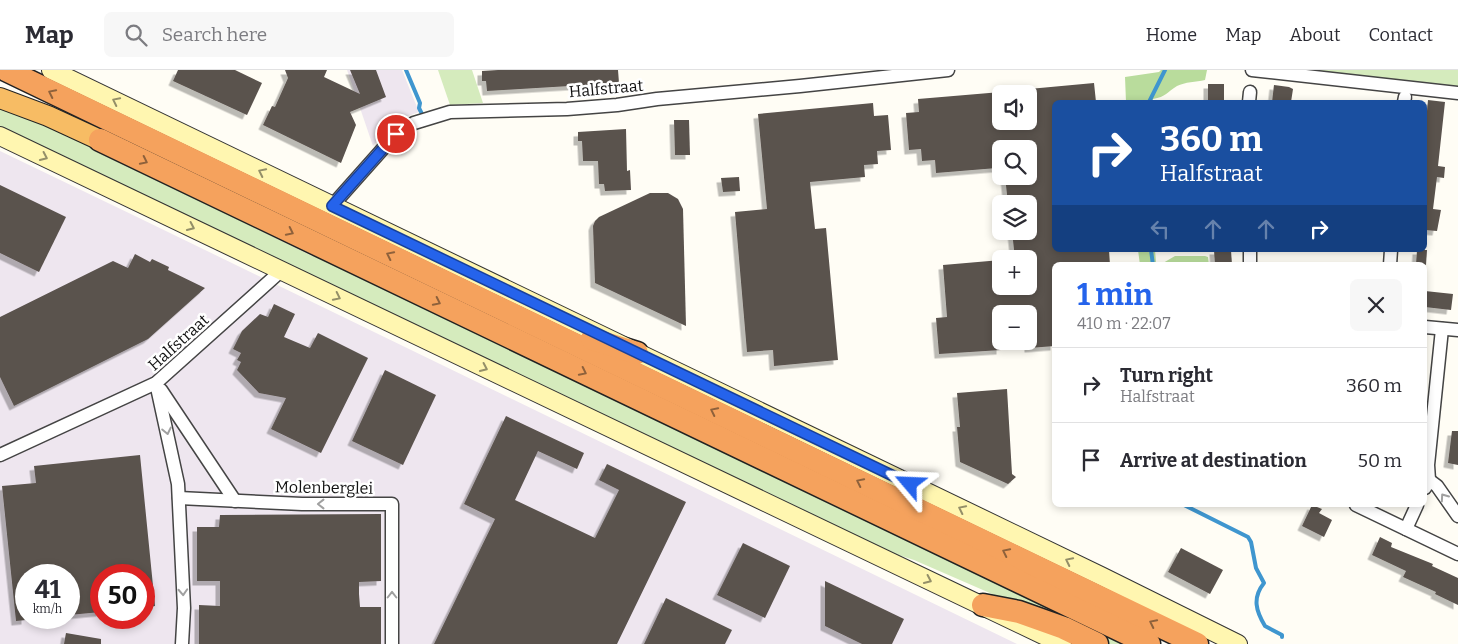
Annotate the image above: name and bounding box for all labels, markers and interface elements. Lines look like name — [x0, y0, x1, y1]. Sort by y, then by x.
search box — [104, 12, 454, 57]
text: Map — [25, 21, 74, 49]
icon: search — [122, 21, 150, 49]
text: Search here — [162, 23, 267, 46]
text: Home — [1146, 24, 1197, 46]
text: Map — [1225, 24, 1261, 46]
text: About — [1289, 24, 1340, 46]
text: Contact — [1368, 24, 1433, 46]
street label: Halfstraat — [568, 76, 644, 101]
map controls — [992, 85, 1037, 350]
button: sound — [992, 85, 1037, 130]
one-way arrow — [48, 88, 57, 99]
one-way arrow — [112, 97, 121, 107]
pin — [375, 113, 417, 155]
text: 360 m — [1160, 118, 1263, 160]
icon: arrive — [382, 120, 410, 148]
icon: right — [1077, 120, 1142, 185]
button: search — [992, 140, 1037, 185]
one-way arrow — [39, 151, 48, 162]
one-way arrow — [139, 155, 148, 165]
text: Halfstraat — [1160, 160, 1263, 187]
one-way arrow — [259, 168, 268, 178]
button: layers — [992, 195, 1037, 240]
icon: left — [1146, 215, 1174, 243]
icon: ahead — [1199, 215, 1227, 243]
icon: ahead — [1252, 215, 1280, 243]
icon: right — [1305, 215, 1333, 243]
one-way arrow — [186, 221, 195, 231]
one-way arrow — [285, 225, 294, 235]
button: + — [992, 250, 1037, 295]
one-way arrow — [386, 252, 395, 262]
text: 1 min — [1077, 277, 1153, 313]
button: close — [1350, 279, 1402, 331]
one-way arrow — [332, 291, 341, 301]
one-way arrow — [432, 296, 441, 306]
button: − — [992, 305, 1037, 350]
street label: Halfstraat — [144, 310, 213, 374]
text: 410 m · 22:07 — [1077, 314, 1170, 333]
one-way arrow — [479, 361, 488, 372]
text: Turn right — [1120, 364, 1213, 387]
one-way arrow — [578, 366, 587, 376]
icon: right — [1077, 371, 1105, 399]
text: 360 m — [1346, 374, 1402, 397]
text: Halfstraat — [1120, 387, 1195, 406]
one-way arrow — [710, 408, 719, 418]
one-way arrow — [161, 427, 172, 436]
icon: arrive — [1077, 446, 1105, 474]
text: Arrive at destination — [1120, 449, 1307, 472]
text: 50 m — [1358, 449, 1402, 472]
position arrow — [883, 457, 935, 509]
street label: Molenberglei — [275, 477, 374, 498]
one-way arrow — [856, 478, 865, 488]
one-way arrow — [1442, 494, 1450, 503]
one-way arrow — [317, 499, 324, 509]
one-way arrow — [958, 505, 967, 515]
one-way arrow — [1002, 548, 1011, 559]
one-way arrow — [1065, 557, 1074, 567]
speed limit sign: 50 — [90, 564, 155, 629]
one-way arrow — [922, 574, 931, 584]
text: 41 — [34, 575, 61, 605]
one-way arrow — [178, 589, 188, 597]
one-way arrow — [387, 591, 397, 599]
text: km/h — [33, 602, 62, 616]
one-way arrow — [1149, 619, 1158, 629]

